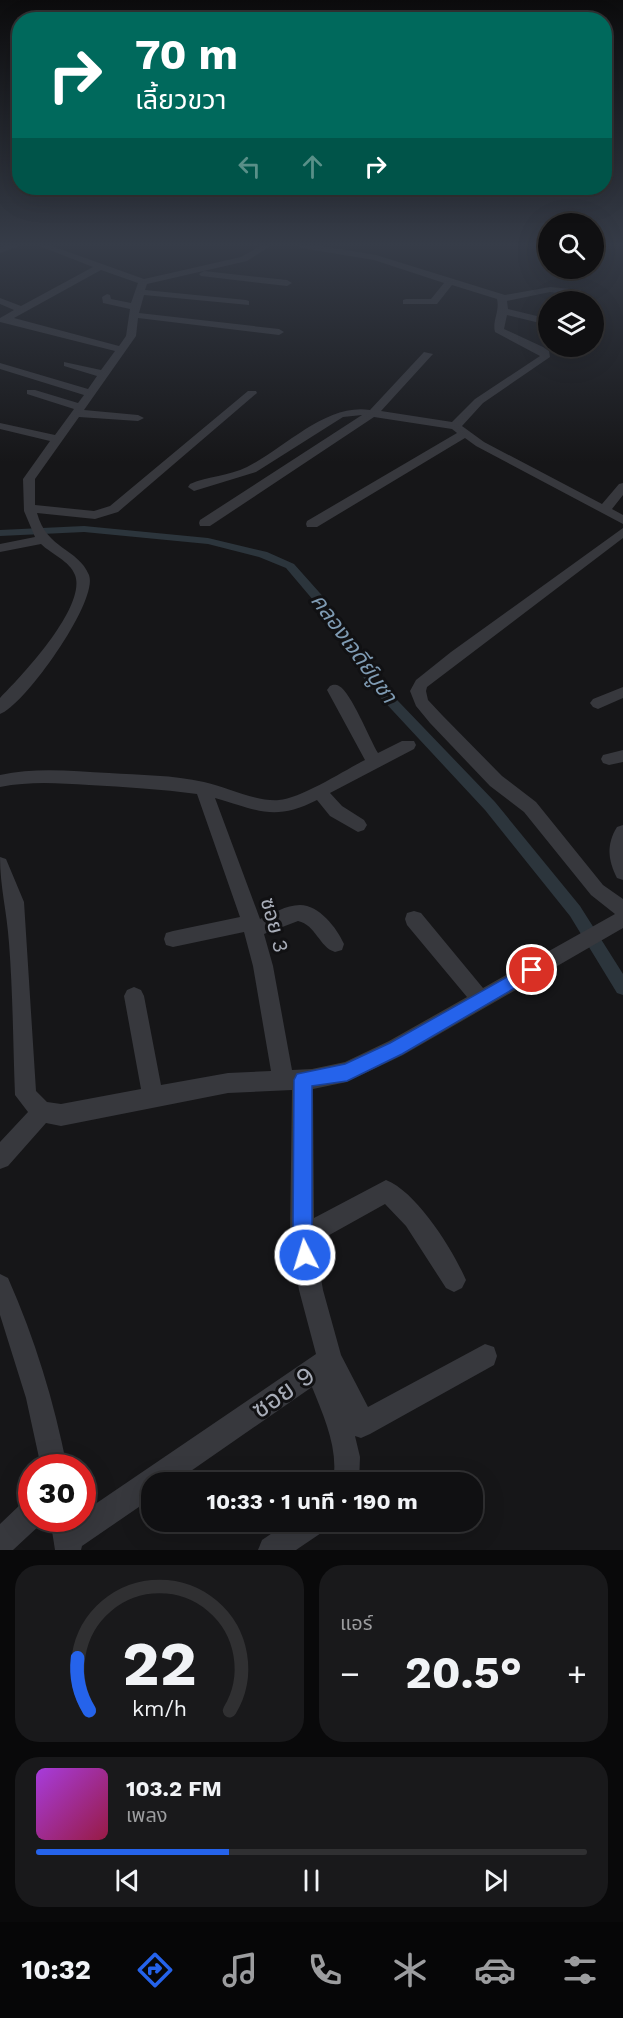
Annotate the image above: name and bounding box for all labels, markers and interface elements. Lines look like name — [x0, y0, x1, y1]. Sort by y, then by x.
text: 70 m — [135, 30, 238, 79]
icon: right — [36, 36, 114, 114]
text: เลี้ยวขวา — [135, 84, 226, 116]
icon: left — [233, 150, 266, 183]
icon: ahead — [296, 150, 329, 183]
icon: right — [359, 150, 392, 183]
map controls — [538, 213, 604, 357]
button: search — [538, 213, 604, 279]
button: layers — [538, 291, 604, 357]
water label: คลองเจดีย์บูชา — [305, 588, 403, 709]
street label: ซอย 3 — [256, 895, 294, 955]
pin — [506, 944, 557, 995]
icon: arrive — [515, 953, 548, 986]
position arrow — [273, 1223, 337, 1287]
street label: ซอย 9 — [246, 1360, 320, 1424]
speed limit sign: 30 — [18, 1454, 96, 1532]
text: 10:33 · 1 นาที · 190 m — [206, 1489, 418, 1514]
text: แอร์ — [340, 1611, 372, 1635]
text: 22 — [122, 1627, 197, 1700]
text: 20.5° — [405, 1646, 522, 1699]
text: − — [340, 1654, 360, 1693]
text: + — [567, 1654, 587, 1693]
text: km/h — [132, 1696, 187, 1721]
text: 103.2 FM — [126, 1776, 222, 1801]
text: เพลง — [126, 1803, 168, 1827]
icon: previous — [111, 1864, 144, 1897]
icon: pause — [295, 1864, 328, 1897]
icon: next — [479, 1864, 512, 1897]
icon: directions — [134, 1949, 176, 1991]
icon: music — [219, 1949, 261, 1991]
icon: phone — [304, 1949, 346, 1991]
icon: climate — [389, 1949, 431, 1991]
icon: car — [474, 1949, 516, 1991]
icon: filters — [559, 1949, 601, 1991]
text: 10:32 — [22, 1954, 91, 1986]

